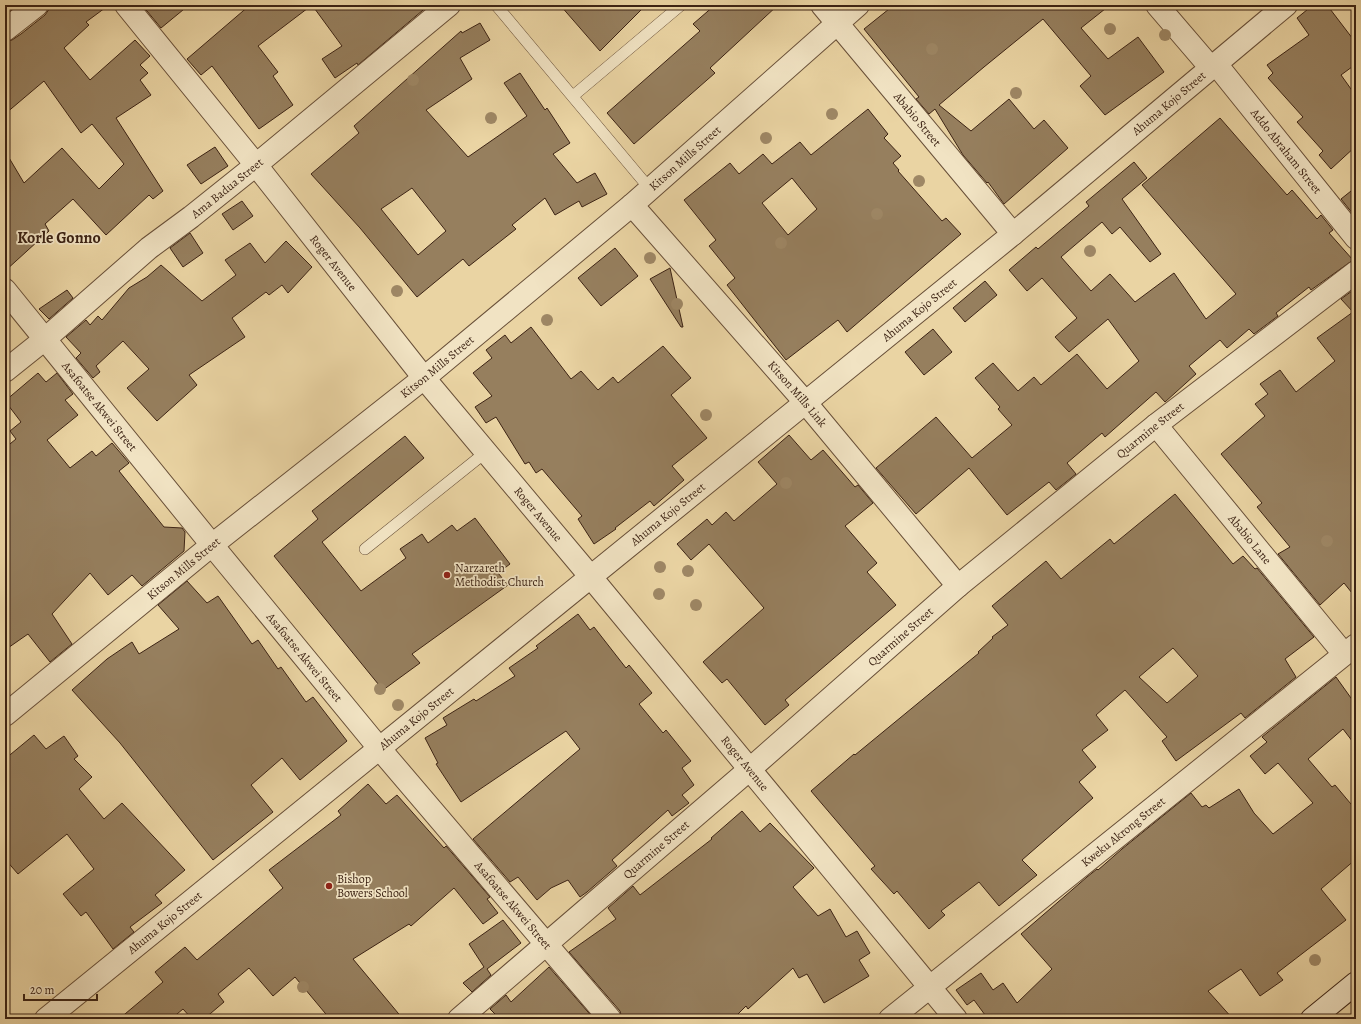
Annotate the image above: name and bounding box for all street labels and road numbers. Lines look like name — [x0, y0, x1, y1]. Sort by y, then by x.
street label: Ahuma Kojo Street — [1128, 68, 1209, 140]
street label: Ababio Street — [890, 88, 945, 150]
street label: Addo Abraham Street — [1246, 105, 1325, 197]
street label: Kitson Mills Street — [646, 122, 724, 194]
street label: Ama Badua Street — [187, 154, 267, 222]
street label: Roger Avenue — [306, 232, 360, 294]
street label: Ahuma Kojo Street — [878, 275, 960, 346]
street label: Kitson Mills Street — [397, 332, 477, 402]
street label: Kitson Mills Link — [764, 357, 831, 431]
street label: Asafoatse Akwei Street — [58, 358, 141, 455]
street label: Quarmine Street — [1113, 398, 1187, 462]
street label: Ahuma Kojo Street — [626, 479, 709, 550]
street label: Roger Avenue — [510, 483, 566, 545]
street label: Ababio Lane — [1224, 510, 1275, 568]
street label: Kitson Mills Street — [143, 533, 224, 603]
street label: Quarmine Street — [864, 603, 937, 670]
street label: Asafoatse Akwei Street — [262, 609, 346, 705]
street label: Ahuma Kojo Street — [375, 683, 457, 754]
street label: Roger Avenue — [717, 732, 772, 794]
street label: Kweku Akrong Street — [1078, 793, 1169, 870]
street label: Quarmine Street — [620, 817, 693, 882]
street label: Asafoatse Akwei Street — [470, 857, 555, 953]
street label: Ahuma Kojo Street — [123, 887, 205, 958]

